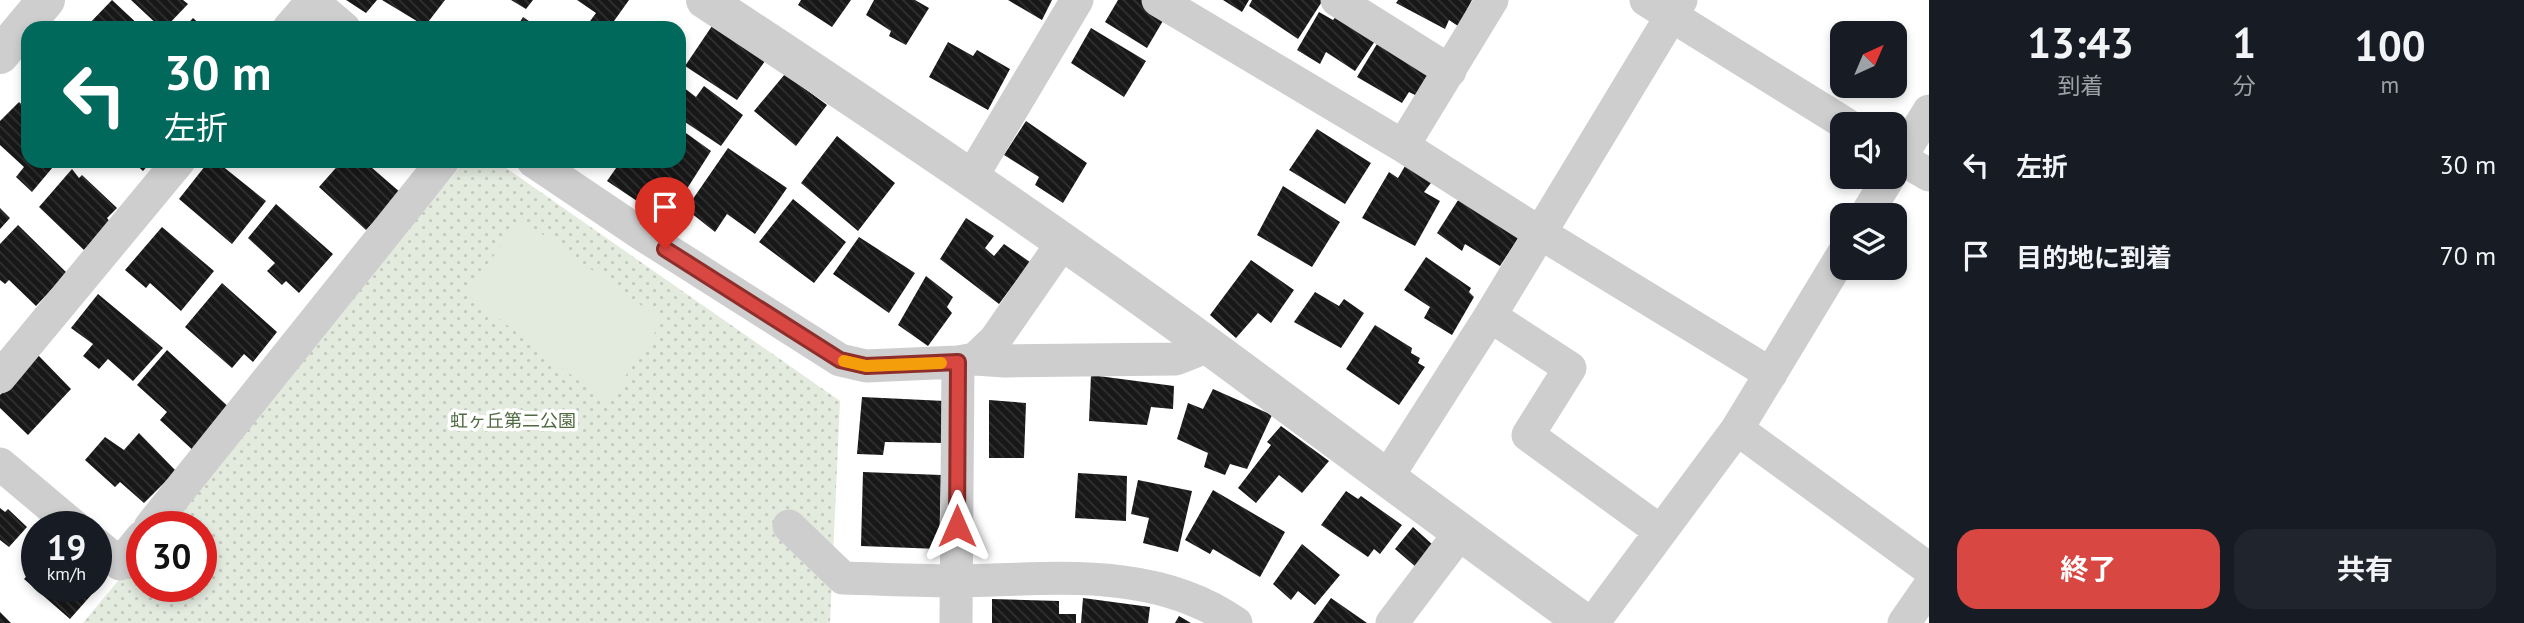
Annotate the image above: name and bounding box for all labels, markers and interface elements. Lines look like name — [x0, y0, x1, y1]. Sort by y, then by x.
text: 13:43 — [2027, 15, 2134, 70]
text: 1 — [2232, 15, 2256, 70]
text: 100 — [2354, 18, 2426, 73]
north arrow — [1830, 21, 1908, 98]
map controls — [1830, 21, 1907, 280]
text: 30 m — [164, 40, 271, 104]
icon: left — [49, 49, 140, 140]
text: m — [2381, 70, 2399, 99]
text: 到着 — [2058, 71, 2104, 100]
text: 分 — [2233, 71, 2256, 100]
text: 左折 — [164, 106, 228, 148]
button: sound — [1830, 112, 1907, 189]
icon: left — [1957, 146, 1995, 184]
text: 30 m — [2440, 148, 2496, 181]
text: 左折 — [2016, 150, 2068, 183]
pin — [635, 177, 695, 249]
icon: arrive — [646, 188, 684, 226]
button: layers — [1830, 203, 1907, 280]
icon: arrive — [1957, 237, 1995, 275]
text: 70 m — [2440, 239, 2496, 272]
text: 目的地に到着 — [2016, 241, 2172, 274]
park label: 虹ヶ丘第二公園 — [450, 409, 576, 432]
position arrow — [920, 489, 994, 563]
speed limit sign: 30 — [126, 511, 217, 602]
text: 19 — [47, 524, 86, 570]
button: 終了 — [1957, 529, 2220, 609]
button: 共有 — [2234, 529, 2496, 609]
text: km/h — [47, 562, 86, 585]

